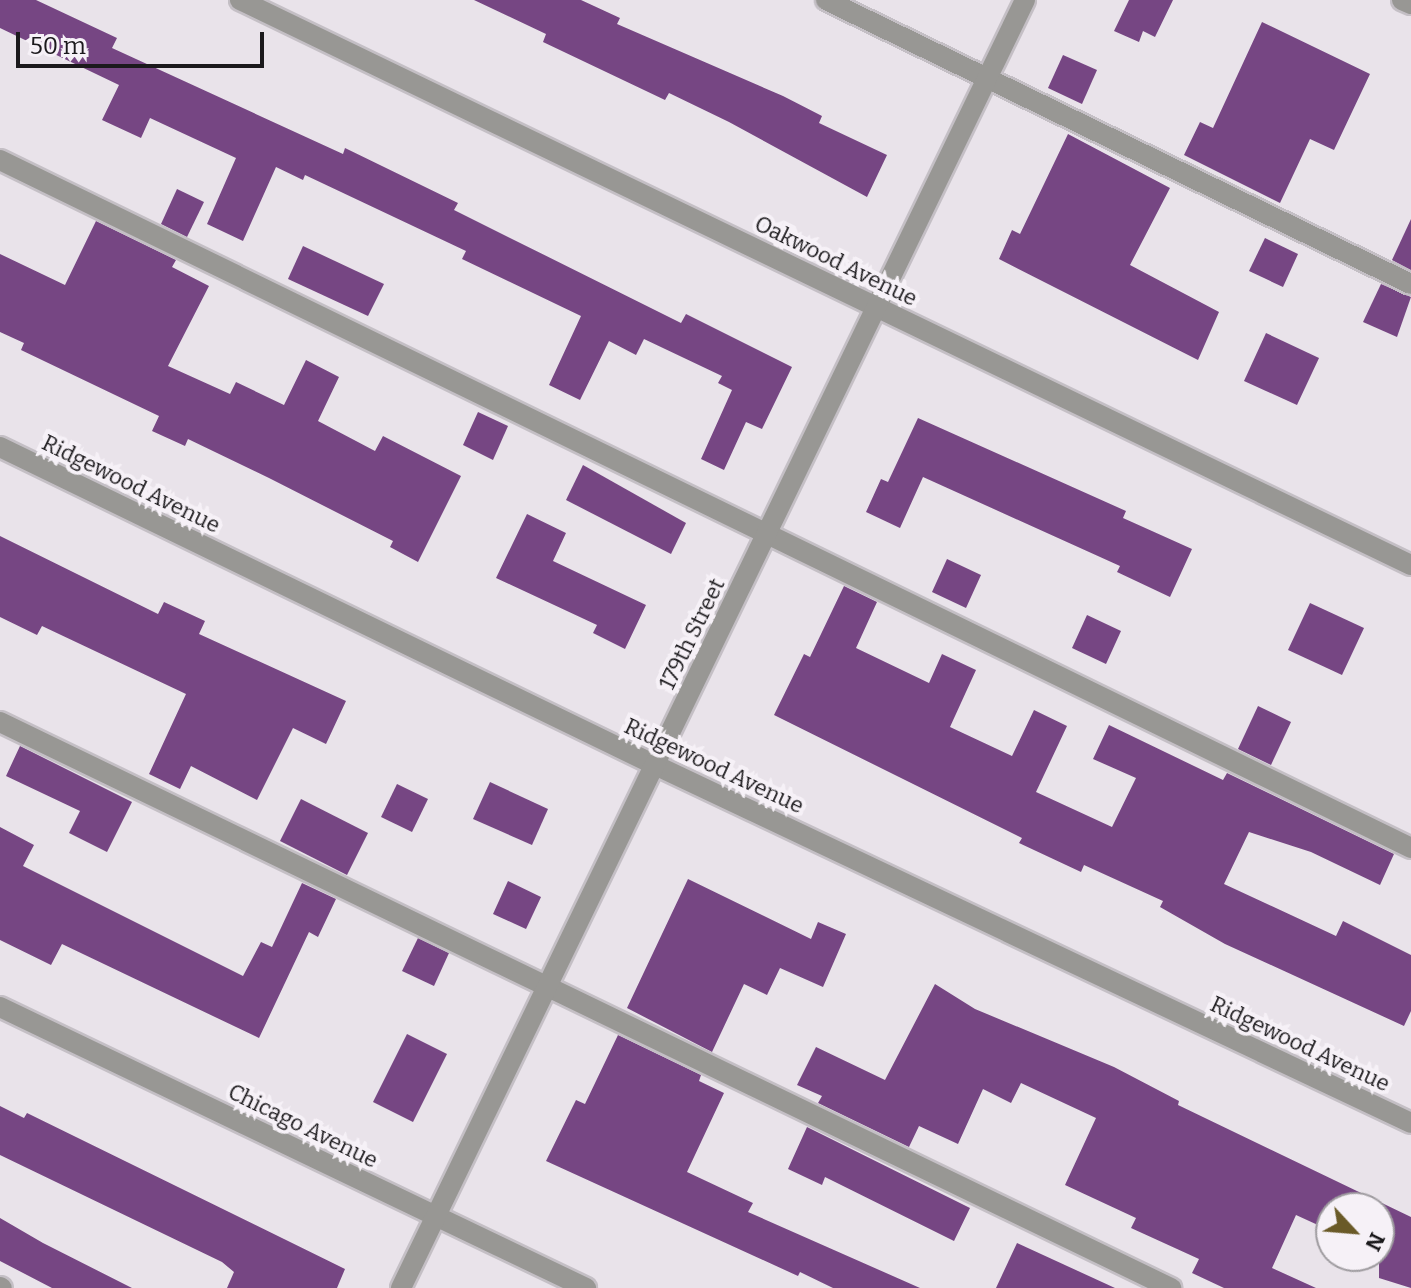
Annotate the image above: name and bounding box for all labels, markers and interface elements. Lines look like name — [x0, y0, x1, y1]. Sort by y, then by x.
scale bar — [20, 16, 268, 66]
text: 50 m — [30, 32, 86, 60]
street label: Oakwood Avenue — [750, 210, 922, 312]
street label: Ridgewood Avenue — [38, 429, 224, 539]
street label: 179th Street — [654, 574, 730, 694]
street label: Ridgewood Avenue — [620, 713, 808, 819]
street label: Ridgewood Avenue — [1206, 991, 1394, 1097]
street label: Chicago Avenue — [224, 1078, 382, 1174]
north arrow — [1315, 1192, 1395, 1272]
text: N — [1359, 1228, 1391, 1255]

